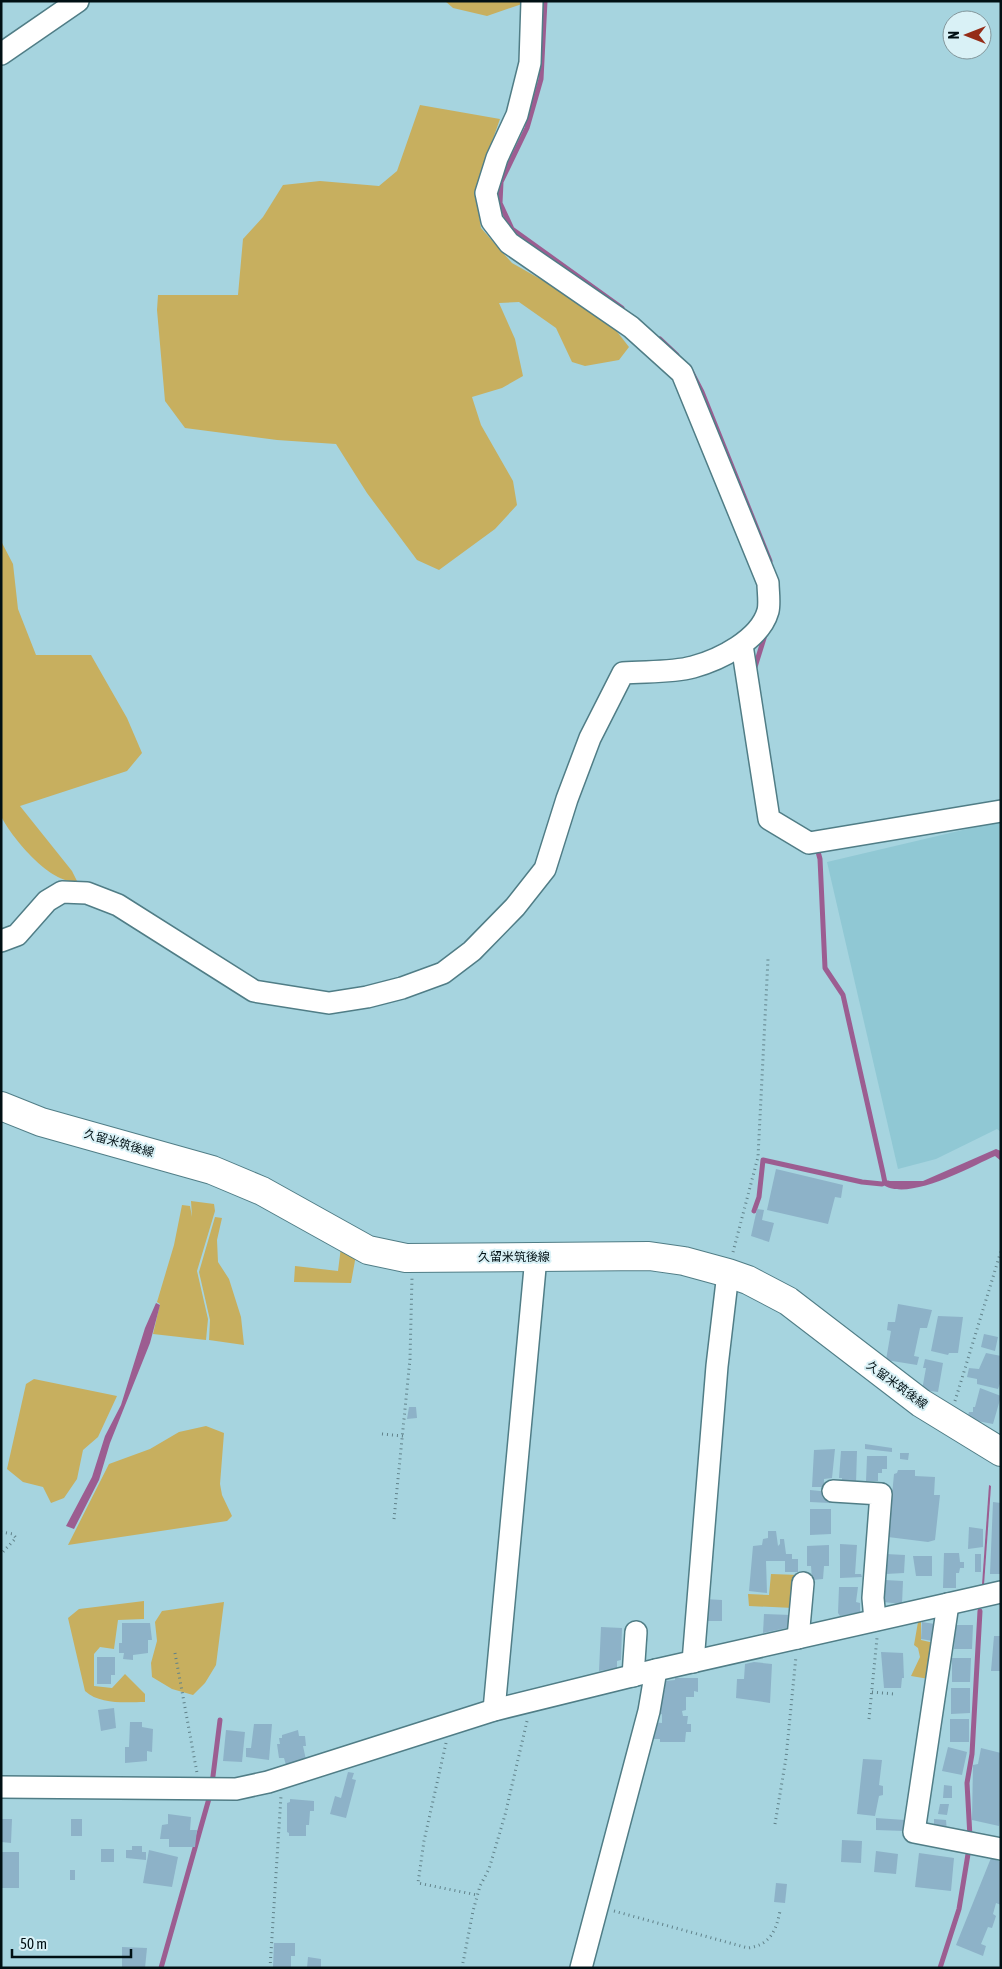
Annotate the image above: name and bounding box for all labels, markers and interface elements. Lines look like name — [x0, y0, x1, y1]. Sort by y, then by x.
north arrow — [942, 10, 992, 60]
text: N — [946, 31, 962, 39]
street label: 久留米筑後線 — [82, 1126, 156, 1160]
street label: 久留米筑後線 — [478, 1250, 550, 1264]
street label: 久留米筑後線 — [864, 1358, 930, 1412]
scale bar — [12, 1926, 131, 1958]
text: 50 m — [20, 1935, 47, 1952]

